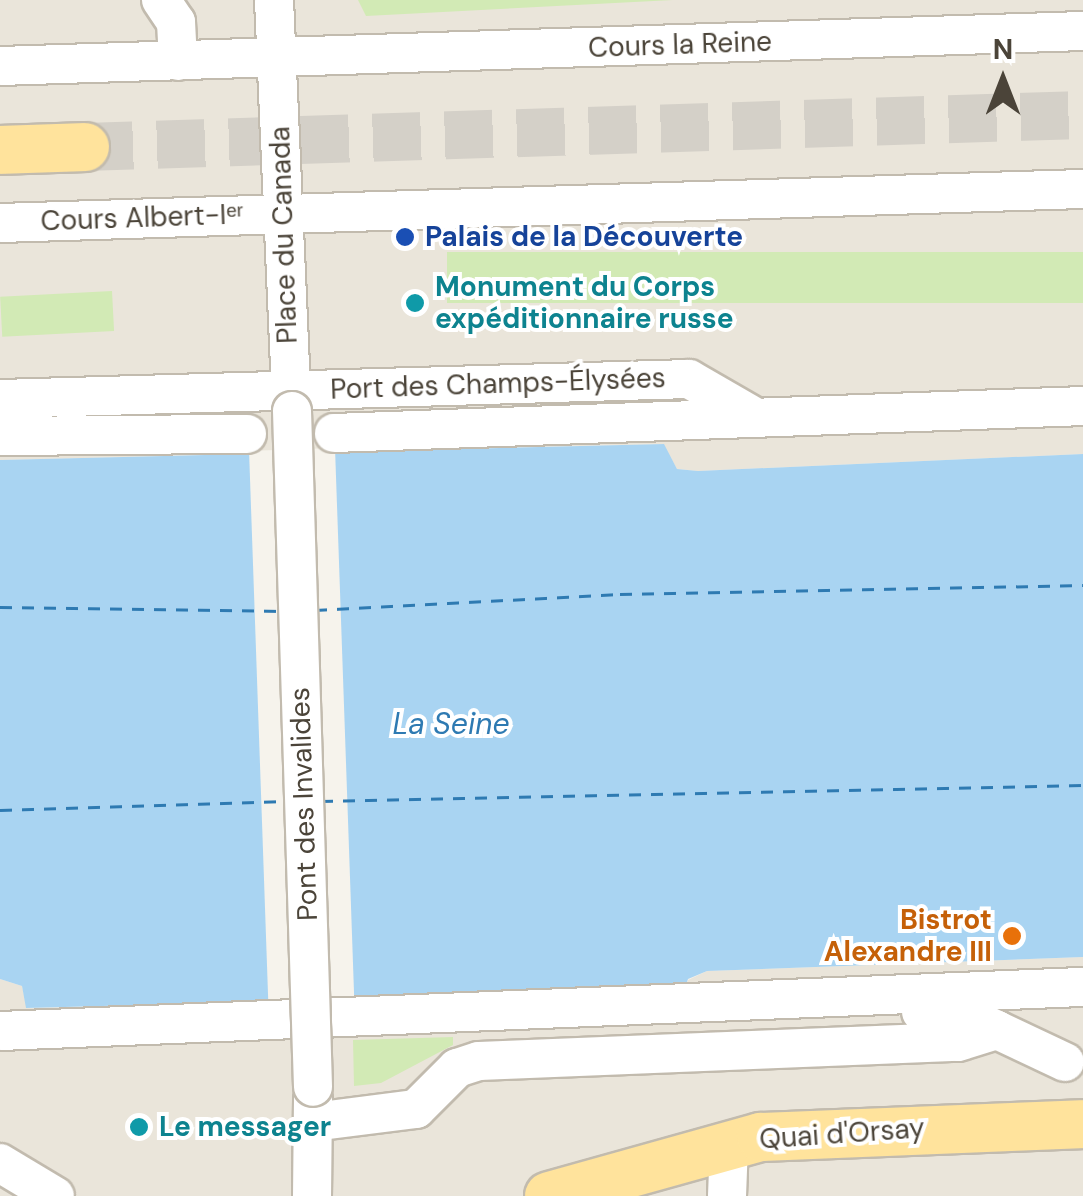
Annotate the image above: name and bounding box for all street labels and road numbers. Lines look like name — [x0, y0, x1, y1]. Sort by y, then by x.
street label: Cours la Reine — [588, 25, 772, 65]
street label: Place du Canada — [263, 126, 305, 344]
street label: Cours Albert-Iᵉʳ — [40, 198, 244, 238]
street label: Port des Champs-Élysées — [330, 361, 666, 407]
street label: Pont des Invalides — [283, 687, 325, 921]
street label: Quai d'Orsay — [758, 1111, 926, 1157]

